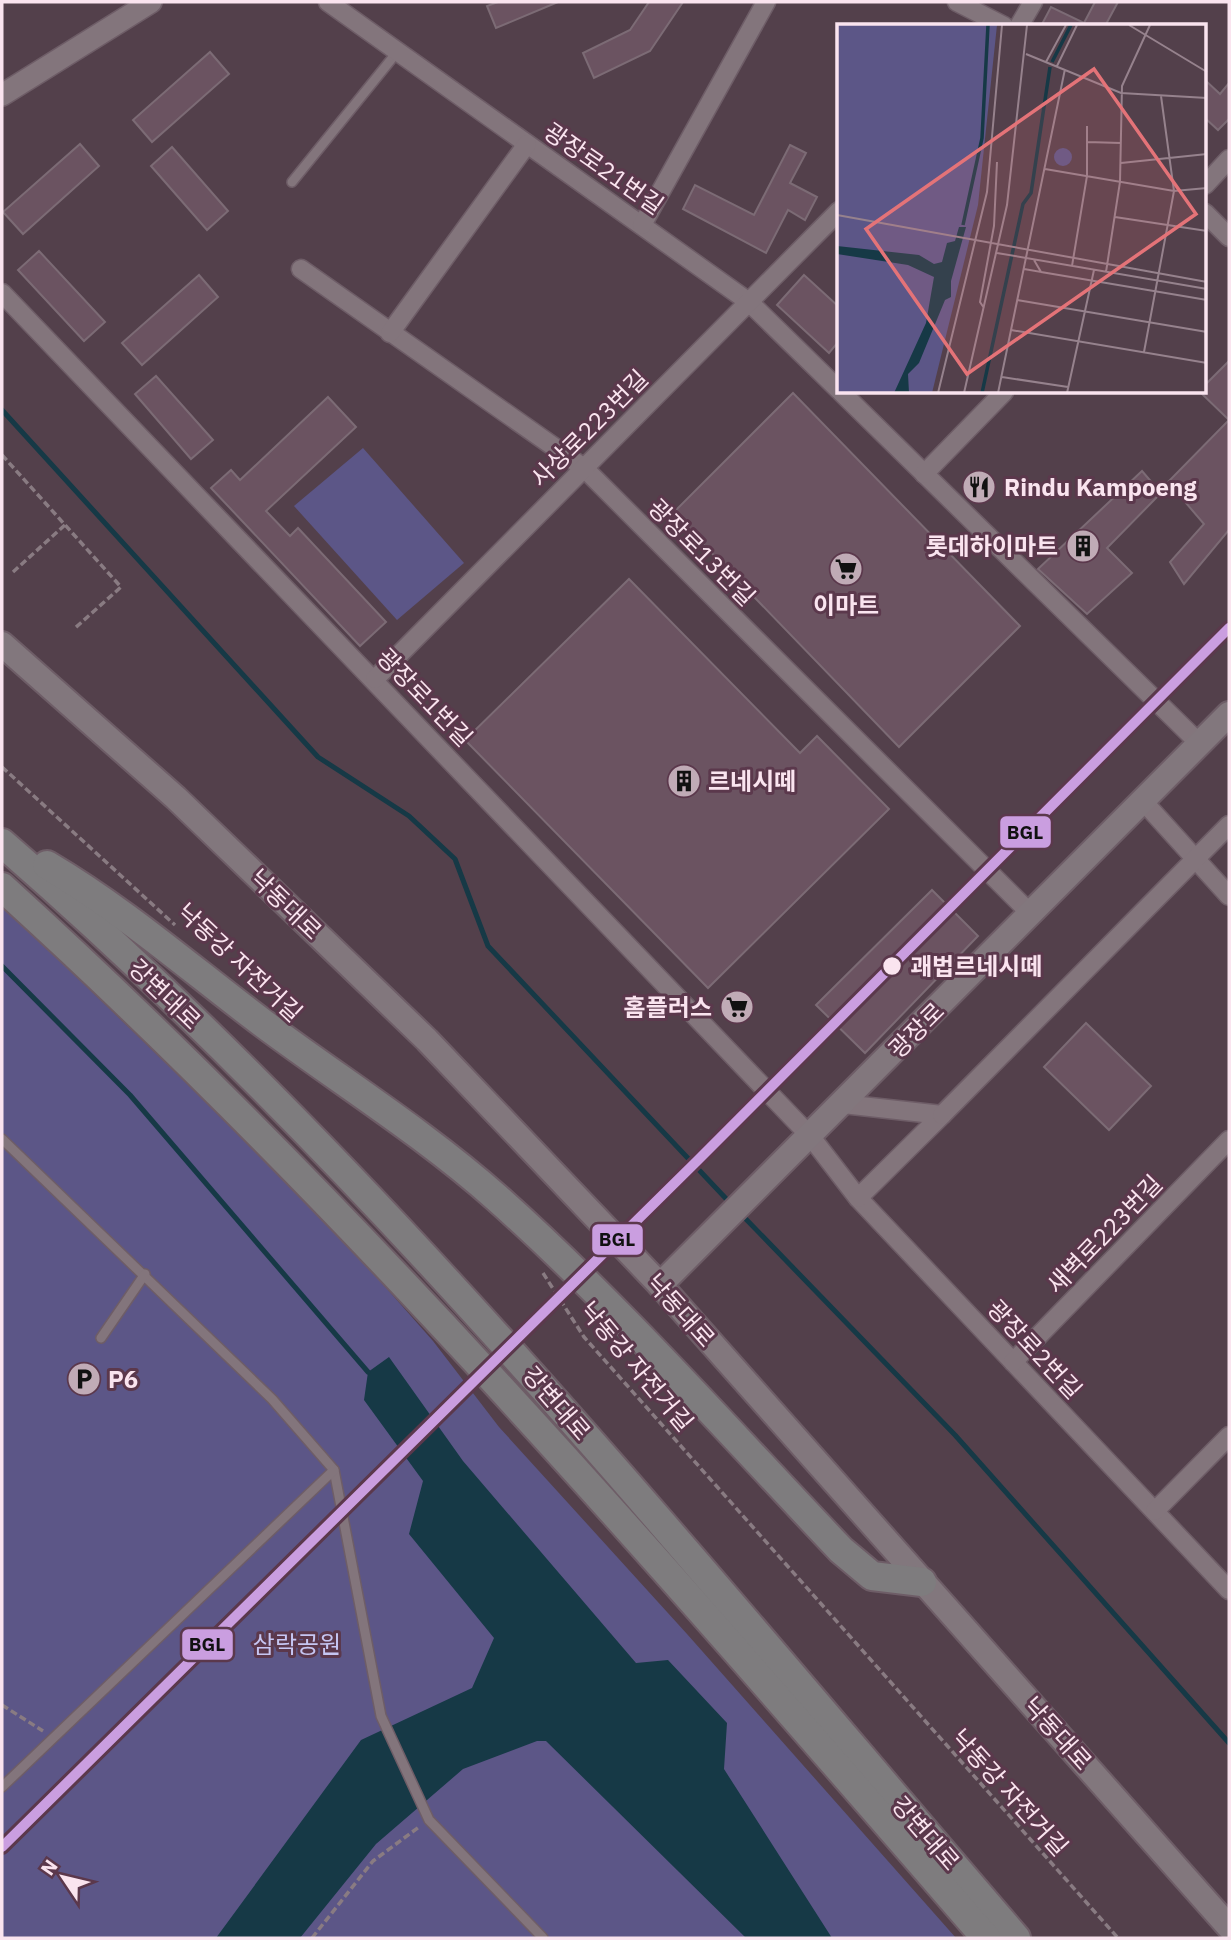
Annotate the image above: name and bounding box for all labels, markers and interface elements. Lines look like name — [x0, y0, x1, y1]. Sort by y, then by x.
inset map — [837, 24, 1206, 394]
street label: 광장로21번길 — [538, 115, 670, 221]
street label: 사상로223번길 — [523, 362, 655, 494]
restaurant icon: Rindu Kampoeng — [960, 468, 998, 506]
place label: Rindu Kampoeng — [1004, 471, 1197, 503]
street label: 광장로13번길 — [641, 491, 763, 613]
building icon: 롯데하이마트 — [1064, 527, 1102, 565]
place label: 롯데하이마트 — [926, 530, 1058, 562]
supermarket icon: 이마트 — [827, 550, 865, 588]
place label: 이마트 — [813, 589, 879, 621]
street label: 광장로1번길 — [370, 641, 480, 753]
building icon: 르네시떼 — [665, 762, 703, 800]
place label: 르네시떼 — [708, 765, 796, 797]
line badge: BGL — [999, 815, 1052, 849]
text: BGL — [1007, 820, 1043, 844]
street label: 낙동대로 — [243, 862, 329, 946]
street label: 낙동강 자전거길 — [170, 896, 310, 1028]
place label: 괘법르네시떼 — [910, 950, 1042, 982]
street label: 강변대로 — [122, 952, 208, 1036]
marker: 괘법르네시떼 — [881, 955, 903, 977]
supermarket icon: 홈플러스 — [718, 988, 756, 1026]
place label: 홈플러스 — [624, 991, 712, 1023]
street label: 광장로 — [881, 995, 951, 1065]
street label: 새벽로223번길 — [1039, 1168, 1169, 1300]
line badge: BGL — [591, 1223, 644, 1256]
text: BGL — [599, 1227, 635, 1251]
street label: 낙동대로 — [640, 1266, 722, 1354]
street label: 광장로2번길 — [981, 1292, 1089, 1406]
street label: 낙동강 자전거길 — [573, 1294, 701, 1438]
street label: 강변대로 — [516, 1359, 598, 1447]
parking icon: P6 — [65, 1360, 103, 1398]
place label: P6 — [108, 1363, 138, 1395]
line badge: BGL — [181, 1628, 234, 1661]
park label: 삼락공원 — [253, 1628, 341, 1660]
text: BGL — [189, 1632, 225, 1656]
street label: 낙동대로 — [1017, 1689, 1099, 1777]
street label: 낙동강 자전거길 — [945, 1722, 1075, 1862]
street label: 강변대로 — [885, 1789, 967, 1877]
north arrow — [28, 1842, 98, 1912]
text: N — [35, 1855, 63, 1880]

